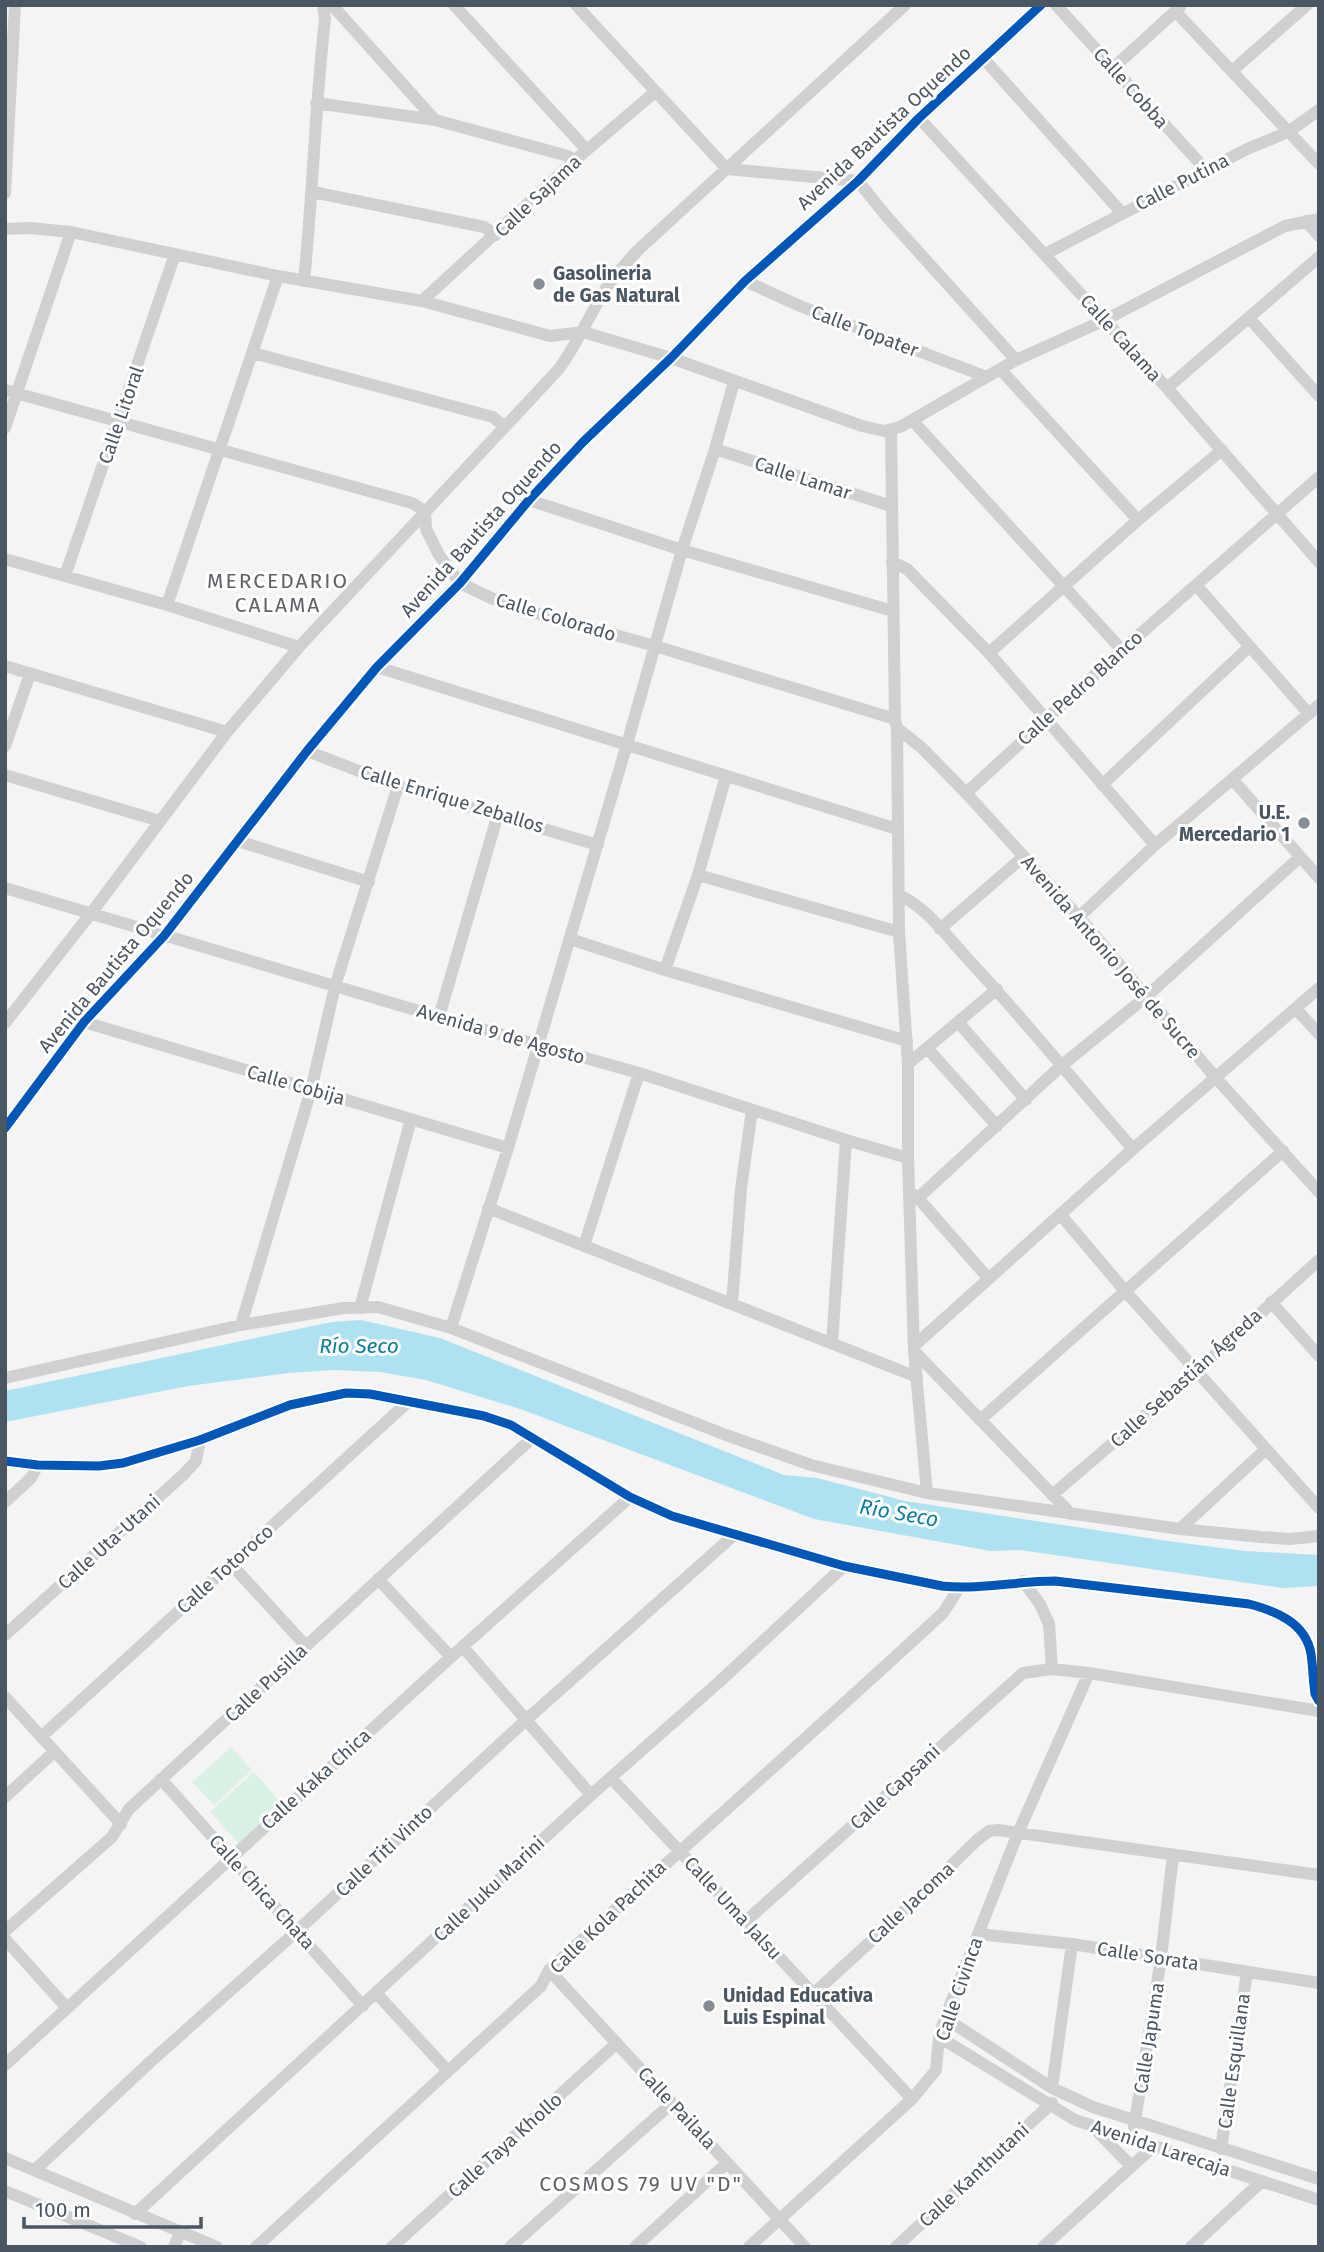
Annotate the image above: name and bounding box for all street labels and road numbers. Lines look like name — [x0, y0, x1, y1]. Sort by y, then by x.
street label: Avenida Bautista Oquendo — [792, 41, 976, 215]
street label: Calle Cobba — [1089, 43, 1173, 133]
street label: Calle Putina — [1131, 149, 1233, 215]
street label: Calle Sajama — [490, 150, 586, 242]
street label: Calle Calama — [1076, 289, 1166, 387]
street label: Calle Topater — [808, 300, 922, 362]
street label: Calle Litoral — [94, 363, 149, 467]
street label: Avenida Bautista Oquendo — [396, 436, 566, 622]
street label: Calle Lamar — [752, 452, 855, 505]
street label: Calle Colorado — [493, 588, 619, 646]
street label: Calle Pedro Blanco — [1013, 626, 1147, 750]
street label: Calle Enrique Zeballos — [357, 760, 547, 838]
street label: Avenida Antonio José de Sucre — [1017, 851, 1205, 1063]
street label: Avenida Bautista Oquendo — [33, 867, 199, 1057]
street label: Avenida 9 de Agosto — [414, 999, 588, 1069]
street label: Calle Cobija — [244, 1060, 348, 1110]
street label: Calle Sebastián Ágreda — [1105, 1304, 1267, 1452]
street label: Calle Uta-Utani — [53, 1490, 165, 1594]
street label: Calle Totoroco — [172, 1520, 278, 1618]
street label: Calle Pusilla — [220, 1639, 312, 1727]
street label: Calle Kaka Chica — [257, 1724, 375, 1834]
street label: Calle Capsani — [845, 1740, 945, 1834]
street label: Calle Titi Vinto — [331, 1800, 437, 1902]
street label: Calle Chica Chata — [204, 1830, 320, 1954]
street label: Calle Juku Marini — [429, 1832, 549, 1946]
street label: Calle Uma Jalsu — [679, 1852, 787, 1964]
street label: Calle Kola Pachita — [545, 1856, 671, 1978]
street label: Calle Jacoma — [863, 1857, 959, 1949]
street label: Calle Civinca — [931, 1934, 987, 2044]
street label: Calle Sorata — [1096, 1937, 1200, 1975]
street label: Calle Japuma — [1129, 1981, 1169, 2095]
street label: Calle Esquillana — [1213, 1992, 1255, 2130]
street label: Calle Pailala — [633, 2062, 721, 2154]
street label: Calle Taya Khollo — [443, 2088, 567, 2202]
street label: Avenida Larecaja — [1088, 2115, 1234, 2181]
street label: Calle Kanthutani — [914, 2118, 1034, 2232]

